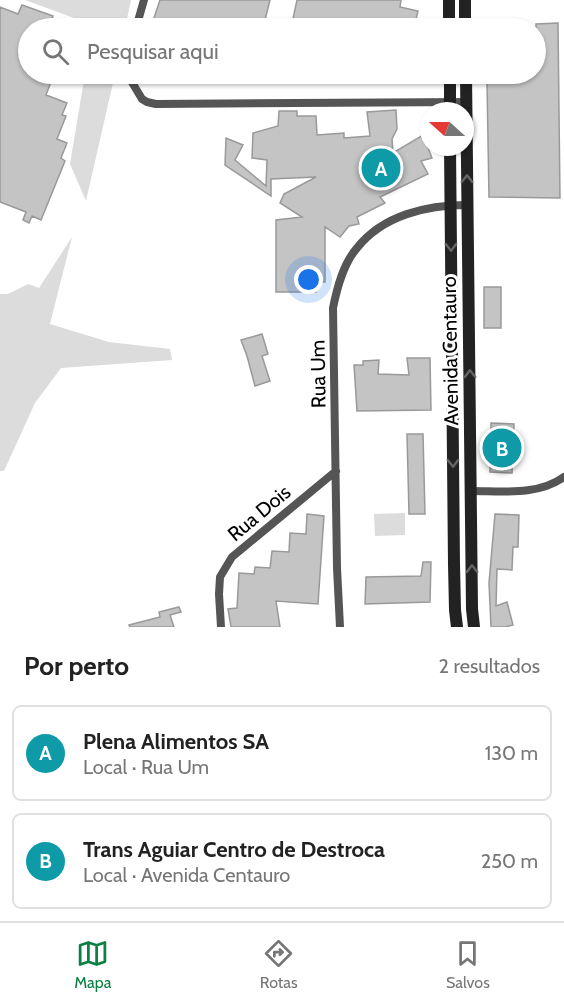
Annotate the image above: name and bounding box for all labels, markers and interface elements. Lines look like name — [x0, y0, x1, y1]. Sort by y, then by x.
search box — [18, 18, 546, 84]
icon: search — [39, 35, 72, 68]
text: Pesquisar aqui — [87, 38, 219, 65]
north arrow — [420, 102, 474, 156]
pin: A — [362, 146, 400, 190]
one-way arrow — [461, 174, 473, 183]
one-way arrow — [445, 243, 457, 252]
your location — [294, 265, 323, 294]
street label: Avenida Centauro — [437, 276, 463, 426]
street label: Rua Um — [305, 340, 331, 408]
one-way arrow — [463, 369, 476, 378]
pin: B — [482, 426, 522, 470]
one-way arrow — [447, 459, 459, 468]
street label: Rua Dois — [223, 480, 295, 546]
one-way arrow — [466, 564, 478, 573]
text: Por perto — [24, 650, 129, 682]
text: 2 resultados — [439, 654, 540, 678]
text: Plena Alimentos SA — [83, 728, 269, 755]
text: A — [39, 741, 52, 765]
text: 130 m — [485, 741, 538, 765]
text: Local · Rua Um — [83, 755, 209, 779]
text: Trans Aguiar Centro de Destroca — [83, 836, 385, 863]
text: B — [39, 849, 52, 873]
text: 250 m — [481, 849, 538, 873]
text: Local · Avenida Centauro — [83, 863, 290, 887]
tab: Mapa — [74, 937, 111, 992]
tab: Rotas — [260, 937, 298, 992]
tab: Salvos — [446, 937, 490, 992]

